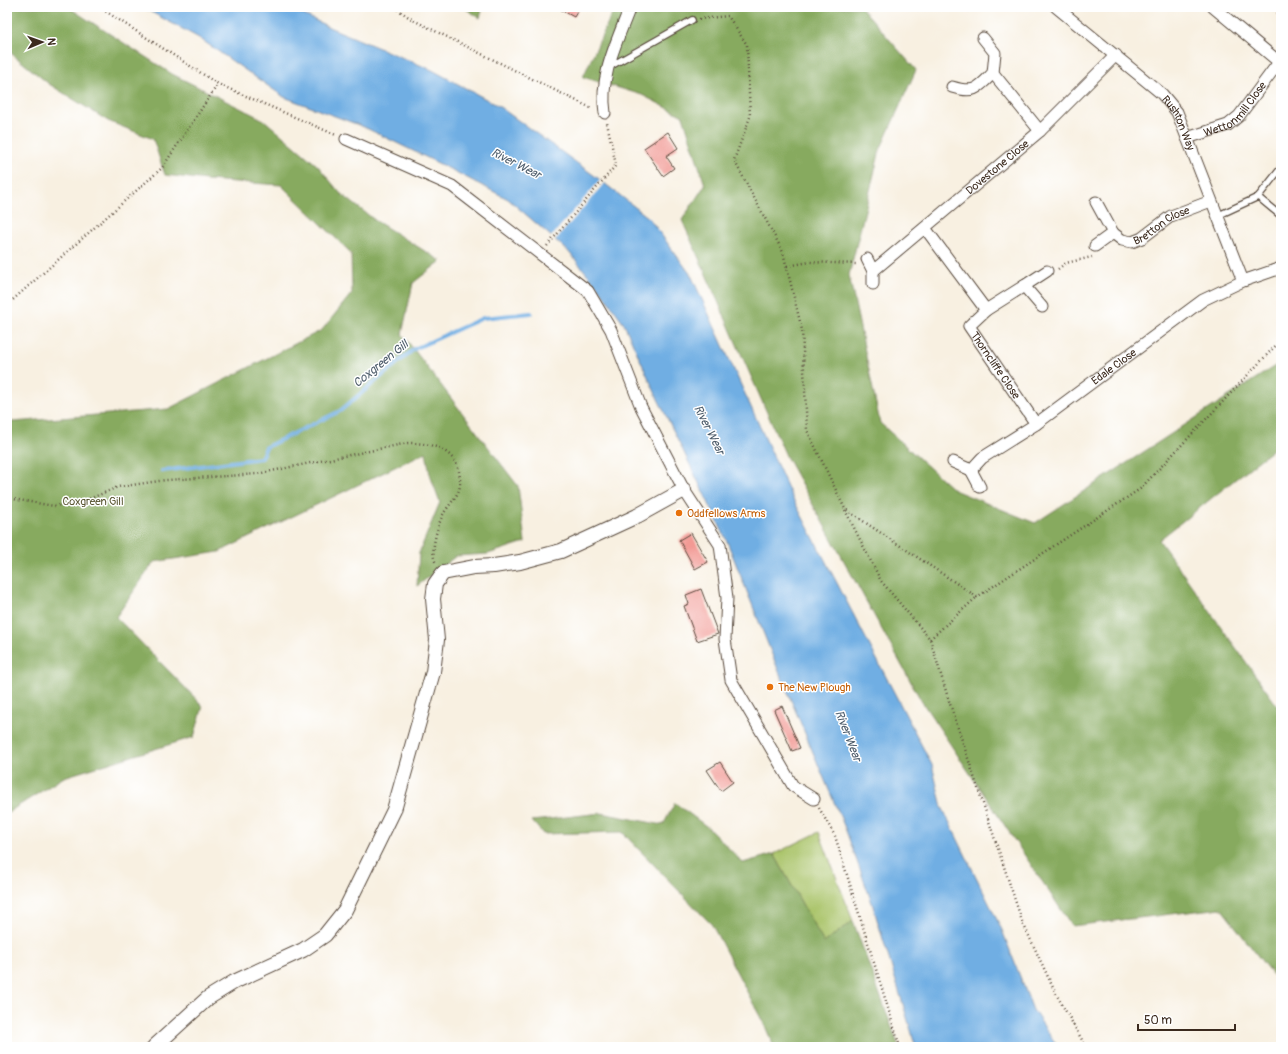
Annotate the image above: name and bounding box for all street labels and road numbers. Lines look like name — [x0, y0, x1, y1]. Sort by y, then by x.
street label: Wettonmill Close — [1202, 79, 1269, 139]
street label: Rushton Way — [1159, 93, 1198, 152]
street label: Dovestone Close — [963, 136, 1032, 197]
street label: Bretton Close — [1131, 203, 1192, 247]
street label: Thorncliffe Close — [968, 329, 1024, 402]
street label: Edale Close — [1089, 345, 1139, 387]

